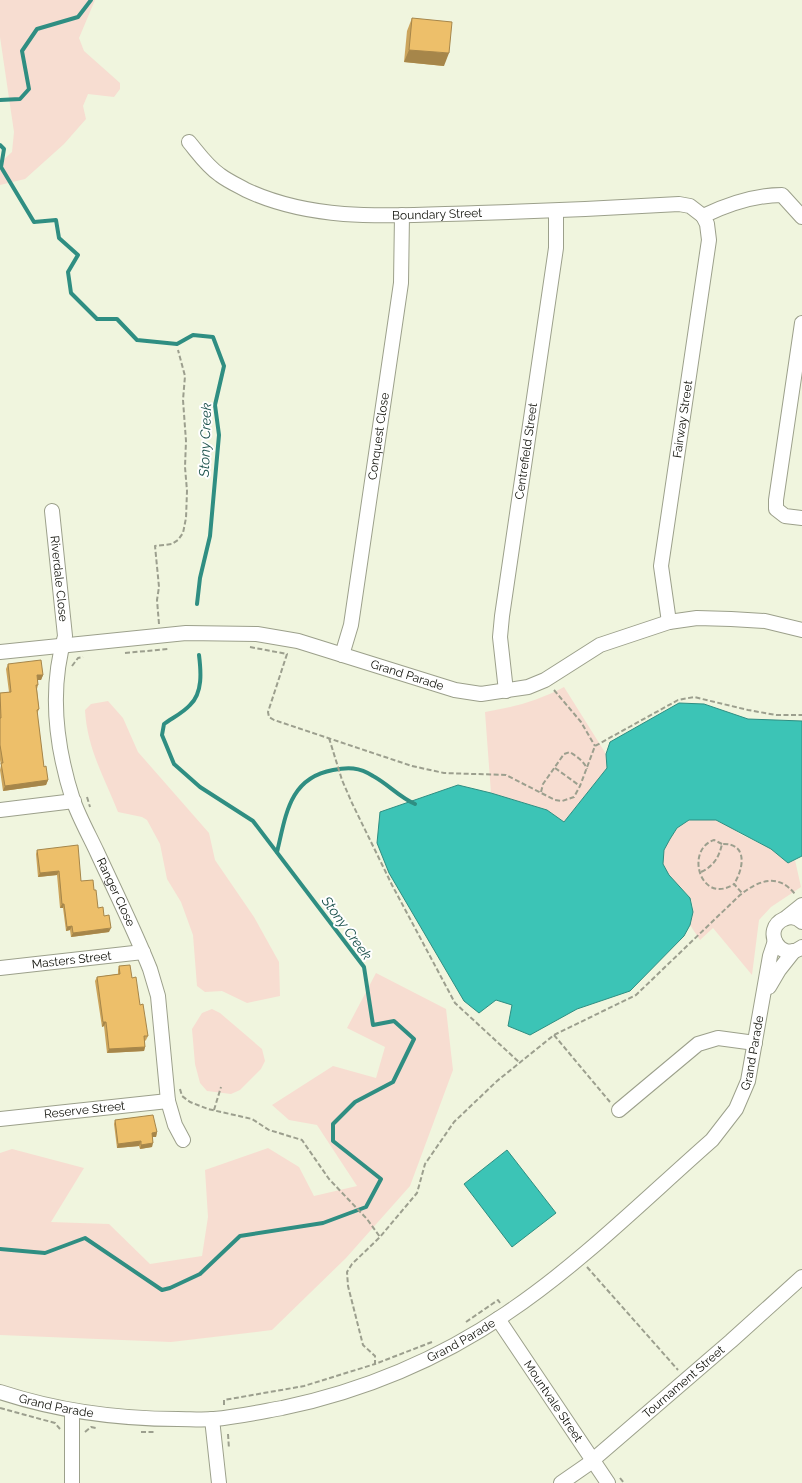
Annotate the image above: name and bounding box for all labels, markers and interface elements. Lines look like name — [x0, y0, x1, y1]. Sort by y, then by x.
street label: Boundary Street — [392, 206, 482, 223]
street label: Fairway Street — [670, 379, 695, 459]
street label: Conquest Close — [365, 392, 392, 481]
water label: Stony Creek — [196, 402, 214, 478]
street label: Centrefield Street — [512, 402, 540, 500]
street label: Riverdale Close — [48, 535, 70, 622]
street label: Grand Parade — [369, 657, 446, 693]
street label: Ranger Close — [94, 856, 138, 929]
water label: Stony Creek — [318, 892, 376, 963]
street label: Masters Street — [31, 949, 112, 971]
street label: Grand Parade — [738, 1014, 766, 1093]
street label: Reserve Street — [43, 1099, 126, 1121]
street label: Grand Parade — [425, 1316, 498, 1365]
street label: Tournament Street — [640, 1343, 727, 1421]
street label: Mountvale Street — [521, 1358, 585, 1445]
street label: Grand Parade — [17, 1391, 94, 1420]

